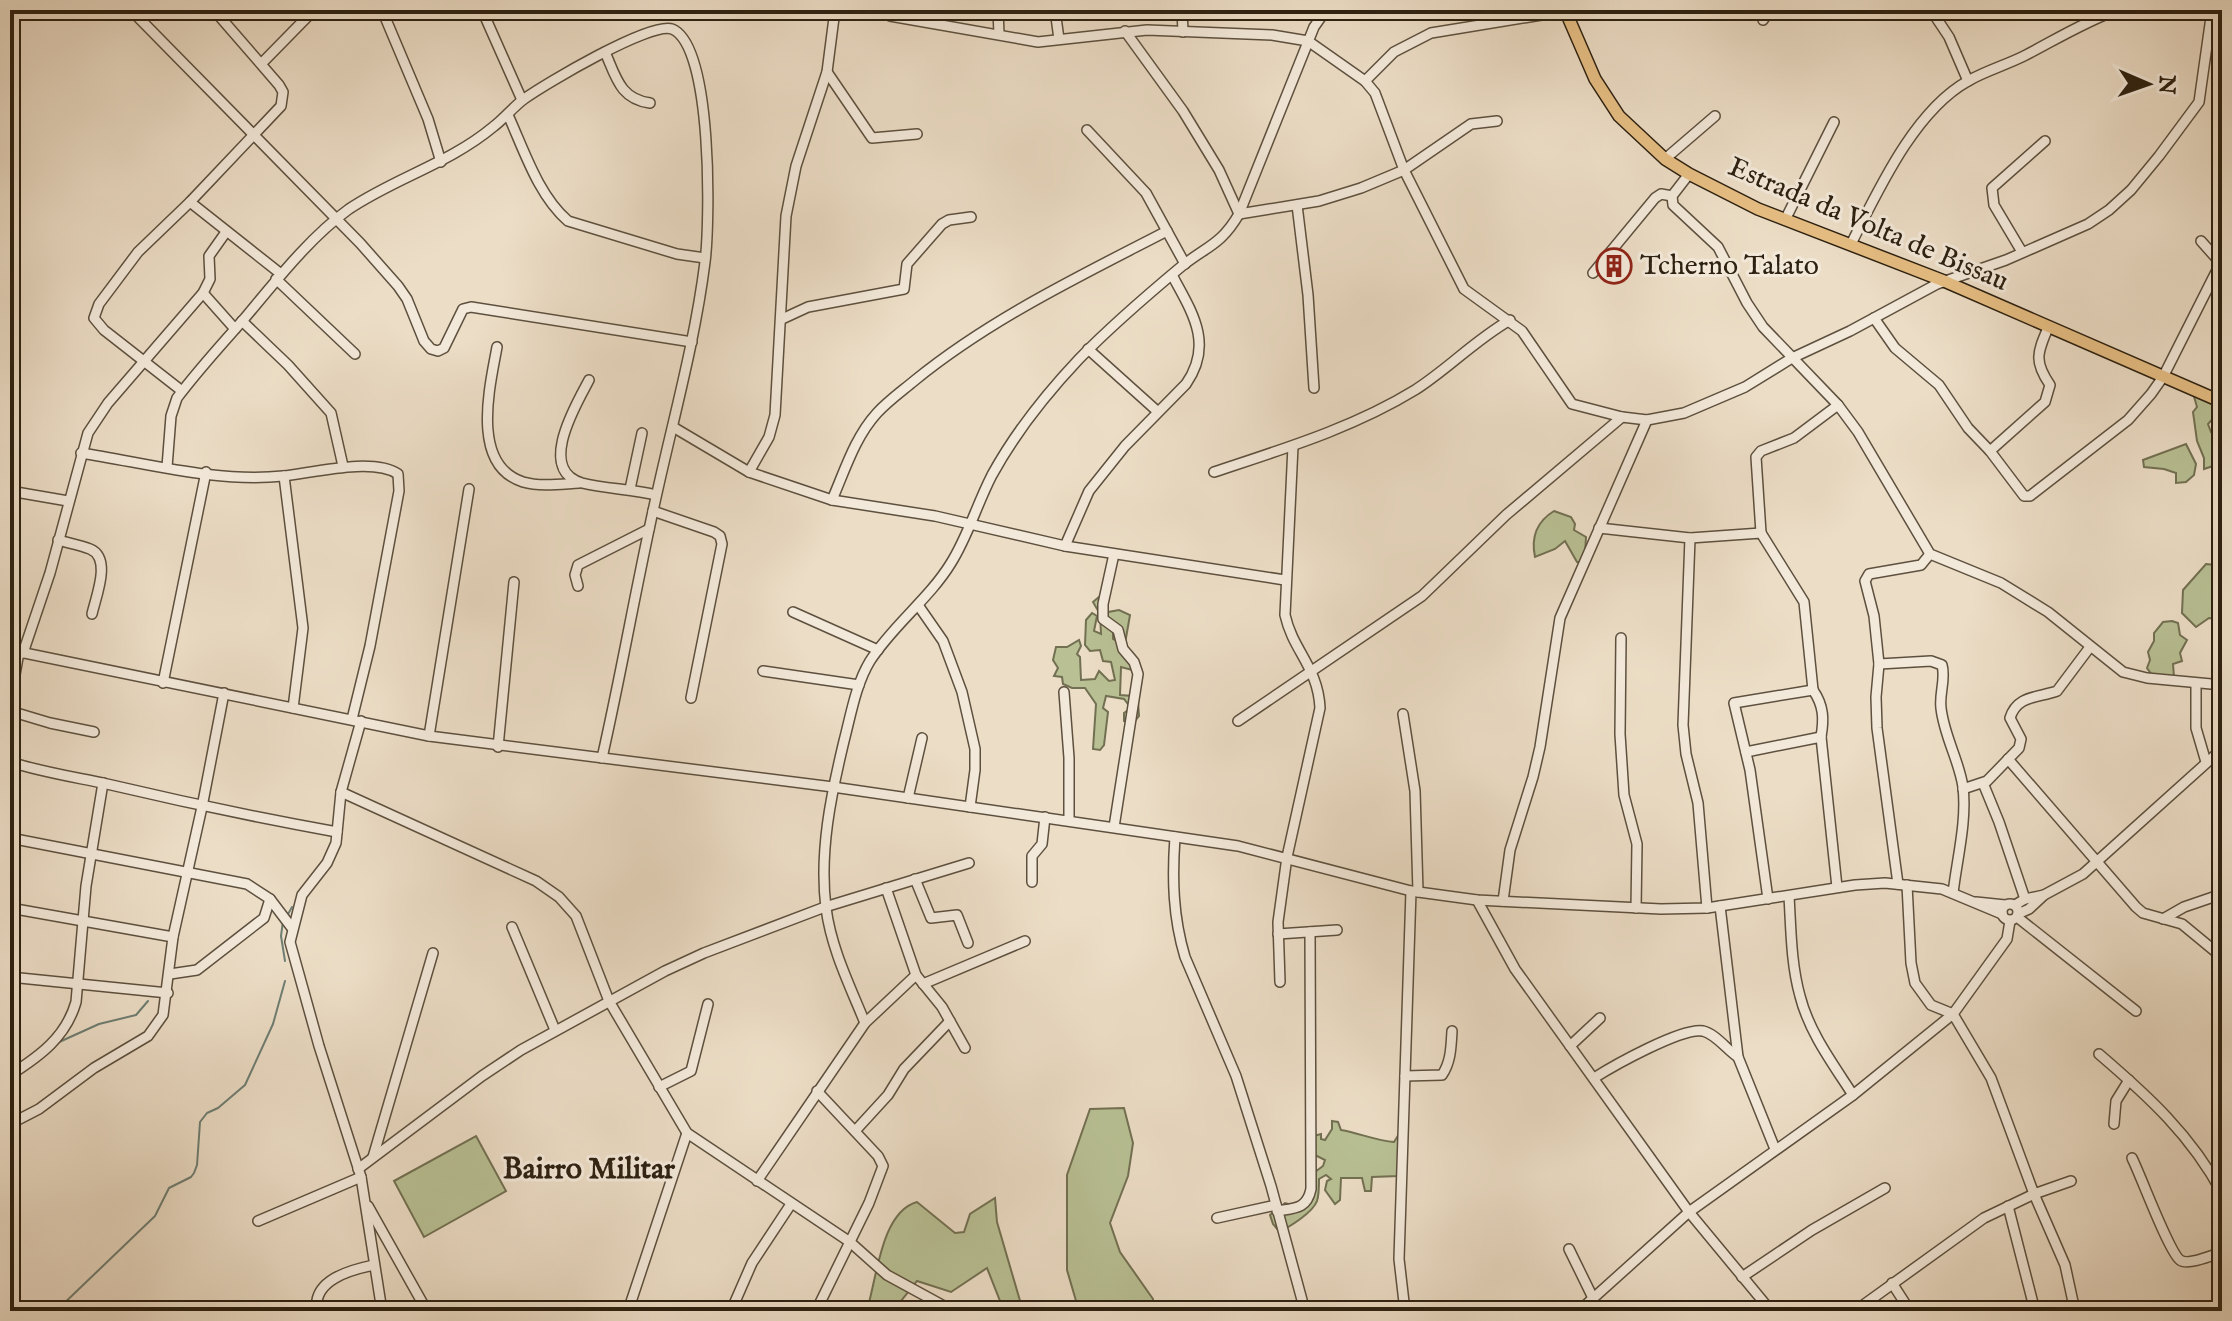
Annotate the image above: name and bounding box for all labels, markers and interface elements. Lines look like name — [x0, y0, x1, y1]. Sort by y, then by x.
north arrow — [2108, 44, 2188, 124]
text: N — [2152, 74, 2180, 95]
street label: Estrada da Volta de Bissau — [1723, 150, 2013, 300]
building icon: Tcherno Talato — [1595, 247, 1633, 285]
place label: Tcherno Talato — [1640, 249, 1819, 284]
district label: Bairro Militar — [503, 1151, 676, 1189]

